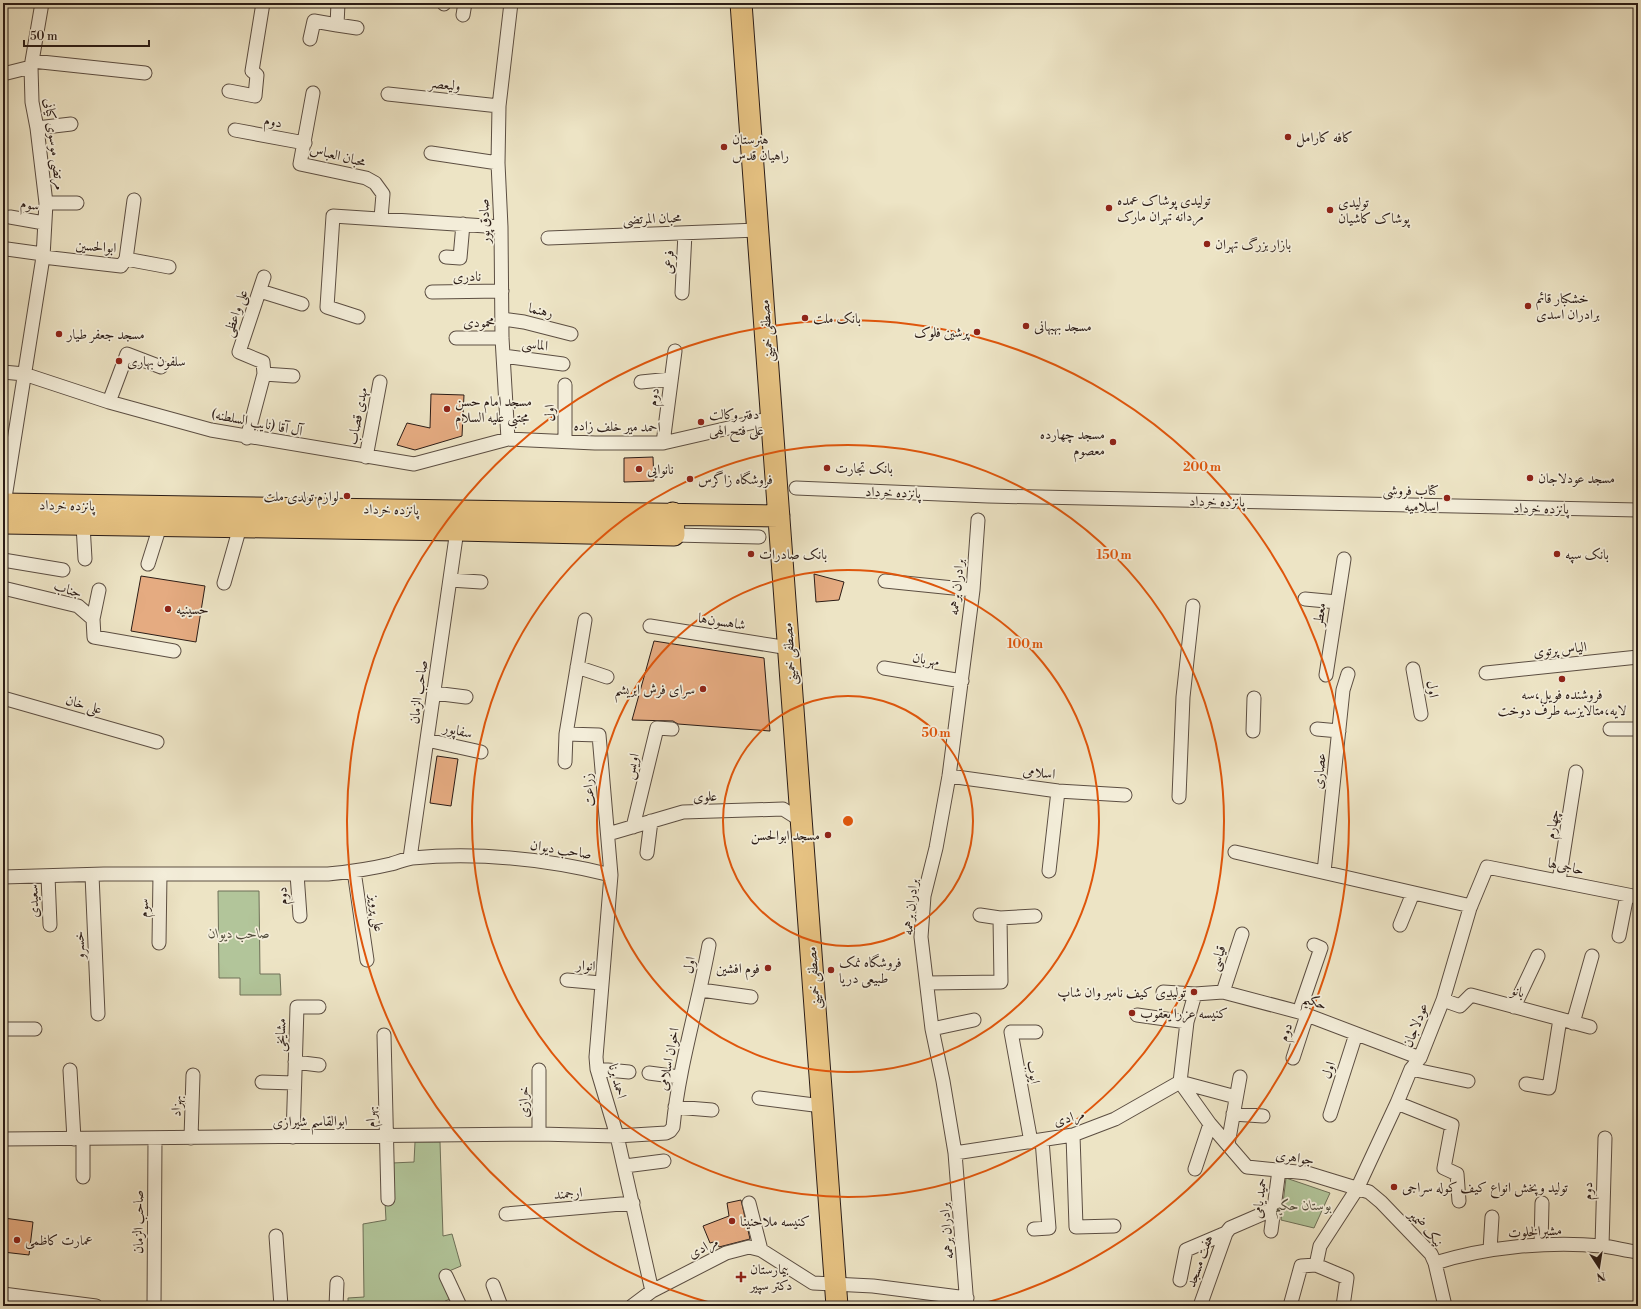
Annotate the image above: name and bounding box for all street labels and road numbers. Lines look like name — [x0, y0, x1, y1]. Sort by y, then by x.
street label: ولیعصر — [426, 74, 461, 96]
street label: مرتضی موسوی کیانی — [39, 97, 69, 191]
street label: دوم — [262, 112, 283, 135]
street label: محبان العباس — [308, 140, 368, 172]
street label: سوم — [18, 194, 41, 218]
street label: صادق پور — [475, 198, 496, 246]
street label: محبان المرتضی — [622, 209, 682, 229]
street label: ابوالحسین — [75, 237, 117, 257]
street label: فرعی — [659, 250, 679, 274]
street label: نادری — [453, 268, 482, 286]
street label: علی واعظی — [219, 287, 252, 339]
street label: رهنما — [527, 299, 555, 323]
street label: مصطفی خمینی — [756, 299, 779, 363]
street label: محمودی — [463, 314, 495, 332]
street label: الماسی — [521, 334, 549, 356]
street label: مهدی قصاب — [344, 386, 372, 446]
street label: دوم — [644, 387, 667, 408]
street label: اول — [541, 404, 559, 422]
street label: آل آقا (نایب السلطنه) — [210, 405, 306, 441]
street label: احمد میر خلف زاده — [573, 417, 661, 437]
street label: پانزده خرداد — [865, 483, 922, 504]
street label: پانزده خرداد — [1189, 493, 1246, 513]
street label: پانزده خرداد — [39, 497, 96, 517]
street label: پانزده خرداد — [1513, 500, 1570, 520]
street label: پانزده خرداد — [363, 501, 420, 521]
street label: برادران برهمه — [945, 557, 969, 616]
street label: جناب — [51, 577, 84, 603]
street label: معطر — [1309, 601, 1331, 629]
street label: شاهسون‌ها — [697, 609, 747, 635]
street label: مصطفی خمینی — [779, 622, 802, 686]
street label: الیاس پرتوی — [1532, 638, 1588, 662]
street label: مهربان — [911, 649, 941, 671]
street label: صاحب الزمان — [406, 659, 432, 725]
street label: اول — [1422, 679, 1442, 699]
street label: علی خان — [63, 691, 104, 719]
street label: سفاپور — [439, 718, 474, 744]
street label: اویس — [620, 751, 644, 781]
street label: عصاری — [1309, 752, 1331, 790]
street label: اسلامی — [1022, 762, 1056, 784]
street label: زراعت — [579, 773, 599, 807]
street label: علوی — [693, 788, 717, 806]
street label: چهارم — [1542, 808, 1567, 841]
street label: صاحب دیوان — [529, 836, 593, 864]
street label: حاجی‌ها — [1546, 854, 1586, 880]
street label: برادران برهمه — [899, 877, 923, 936]
street label: سعیدی — [24, 884, 44, 918]
street label: دوم — [274, 886, 295, 906]
street label: علی پرویز — [364, 891, 388, 933]
street label: سوم — [135, 898, 156, 918]
street label: خسرو — [71, 931, 90, 961]
street label: قیاسی — [1205, 943, 1230, 973]
street label: مصطفی خمینی — [803, 946, 826, 1010]
street label: اول — [680, 955, 700, 975]
street label: انوار — [574, 956, 596, 976]
street label: بانو — [1507, 981, 1527, 1002]
street label: حکیم — [1299, 989, 1329, 1018]
street label: عودلاجان — [1399, 1000, 1433, 1050]
street label: مشایخی — [271, 1018, 291, 1052]
street label: دوم — [1275, 1021, 1300, 1045]
street label: اخوان اسلامی — [654, 1026, 684, 1092]
street label: ایوب — [1022, 1059, 1044, 1085]
street label: اول — [1318, 1059, 1340, 1081]
street label: احمد برنا — [604, 1062, 630, 1101]
street label: خرازی — [515, 1086, 533, 1118]
street label: بهزاد — [168, 1095, 186, 1117]
street label: مرادی — [1052, 1105, 1087, 1131]
street label: بهرام — [362, 1106, 383, 1128]
street label: ابوالقاسم شیرازی — [272, 1112, 348, 1136]
street label: جواهری — [1274, 1146, 1315, 1170]
street label: حمید یامی — [1249, 1177, 1271, 1220]
street label: دوم — [1579, 1182, 1600, 1201]
street label: ارجمند — [553, 1184, 583, 1204]
street label: صاحب الزمان — [130, 1190, 148, 1254]
street label: برادران برهمه — [936, 1201, 958, 1260]
street label: نیک ضمیر — [1402, 1205, 1447, 1251]
street label: مشیرالخلوت — [1508, 1222, 1562, 1242]
street label: مرادی — [685, 1233, 722, 1263]
street label: هفت مسجد — [1182, 1233, 1218, 1290]

